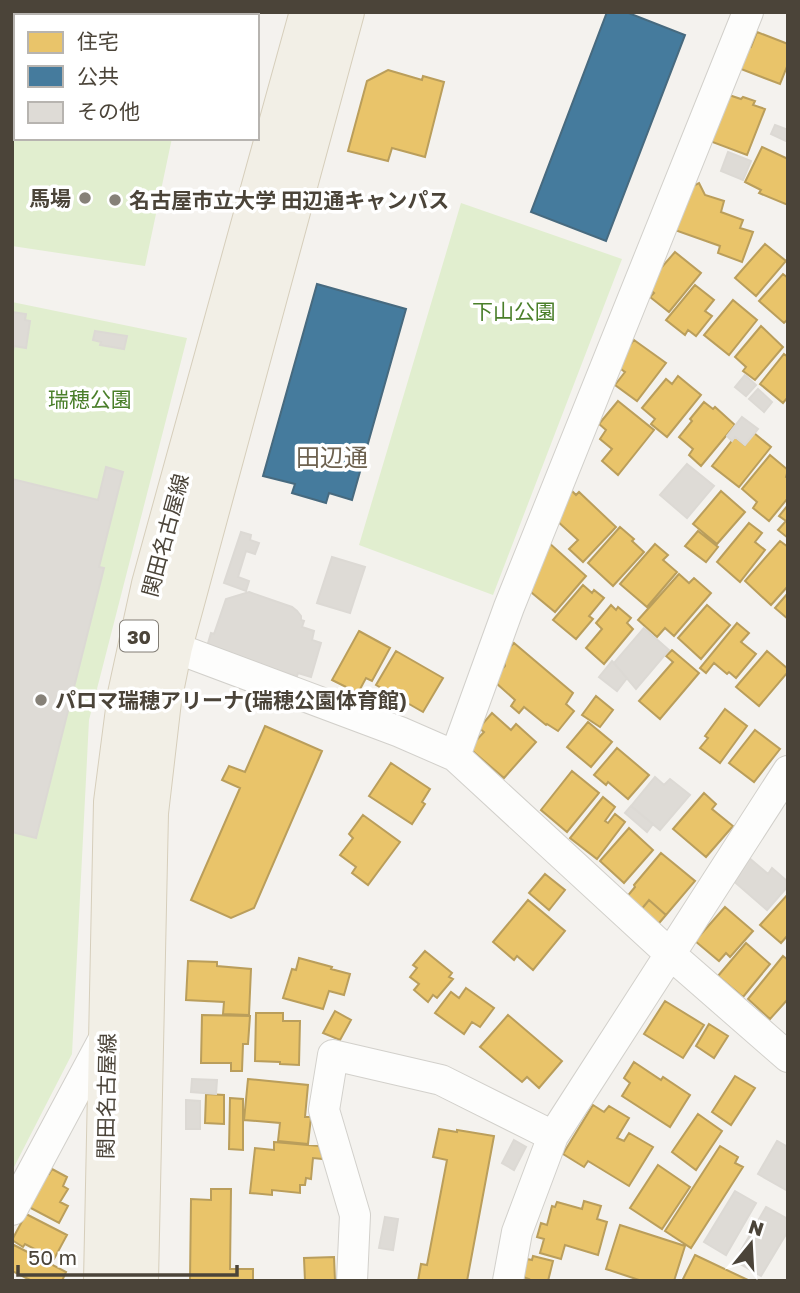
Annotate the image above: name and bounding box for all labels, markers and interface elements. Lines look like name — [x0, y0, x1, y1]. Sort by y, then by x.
legend — [14, 14, 259, 140]
text: 住宅 — [77, 28, 119, 54]
text: 公共 — [77, 63, 119, 89]
text: その他 — [77, 98, 140, 124]
place label: 馬場 — [29, 185, 71, 211]
place label: 名古屋市立大学 田辺通キャンパス — [129, 187, 449, 213]
marker: 馬場 — [77, 190, 93, 206]
marker: 名古屋市立大学 田辺通キャンパス — [107, 192, 123, 208]
park label: 下山公園 — [472, 298, 556, 324]
park label: 瑞穂公園 — [48, 386, 132, 412]
district label: 田辺通 — [296, 442, 368, 471]
street label: 関田名古屋線 — [136, 471, 194, 599]
road number: 30 — [120, 621, 158, 652]
place label: パロマ瑞穂アリーナ(瑞穂公園体育館) — [55, 687, 407, 713]
marker: パロマ瑞穂アリーナ(瑞穂公園体育館) — [33, 692, 49, 708]
street label: 関田名古屋線 — [92, 1033, 120, 1159]
north arrow — [716, 1209, 786, 1279]
text: N — [746, 1214, 767, 1241]
scale bar — [18, 1234, 236, 1278]
text: 50 m — [28, 1244, 77, 1270]

